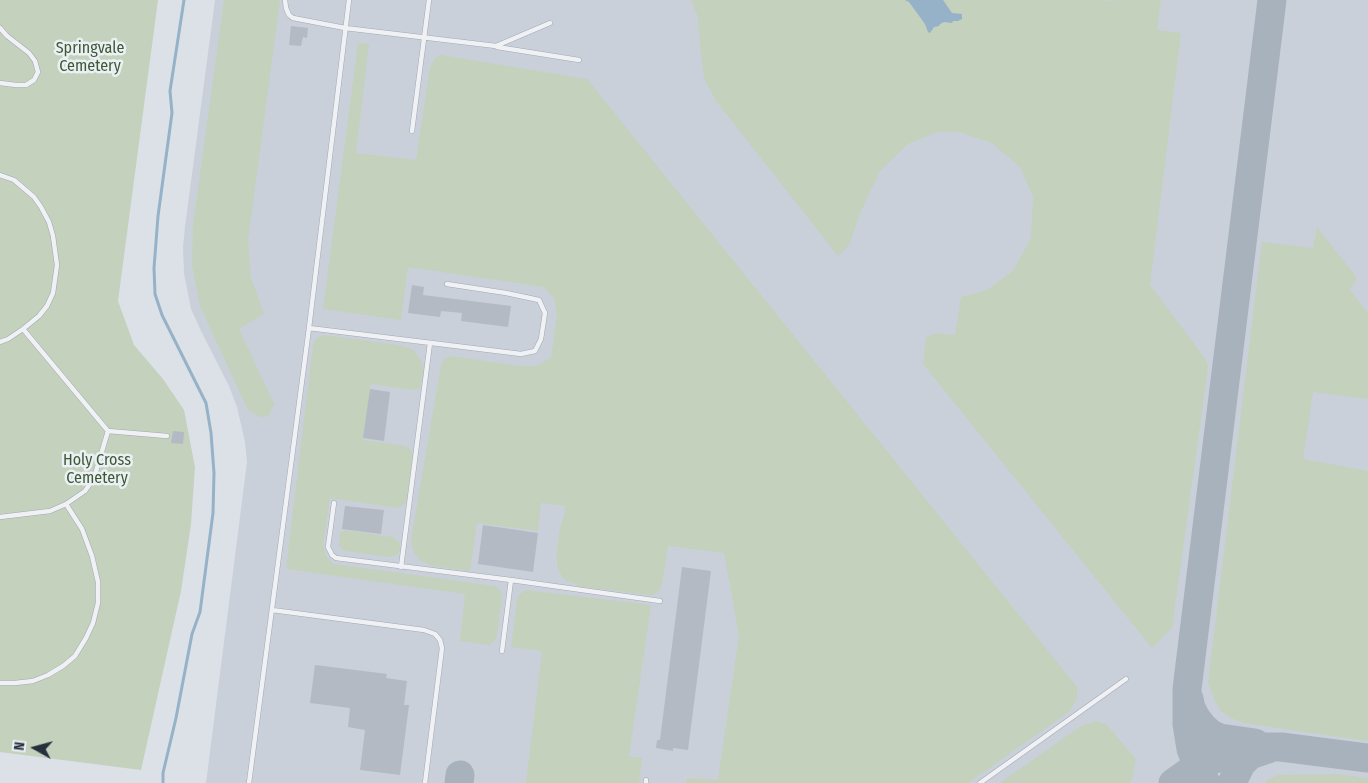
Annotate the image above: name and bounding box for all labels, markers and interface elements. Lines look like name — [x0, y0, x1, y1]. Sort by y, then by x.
park label: Springvale Cemetery — [56, 39, 124, 77]
park label: Holy Cross Cemetery — [63, 451, 131, 489]
north arrow — [10, 723, 60, 773]
text: N — [11, 741, 29, 751]

